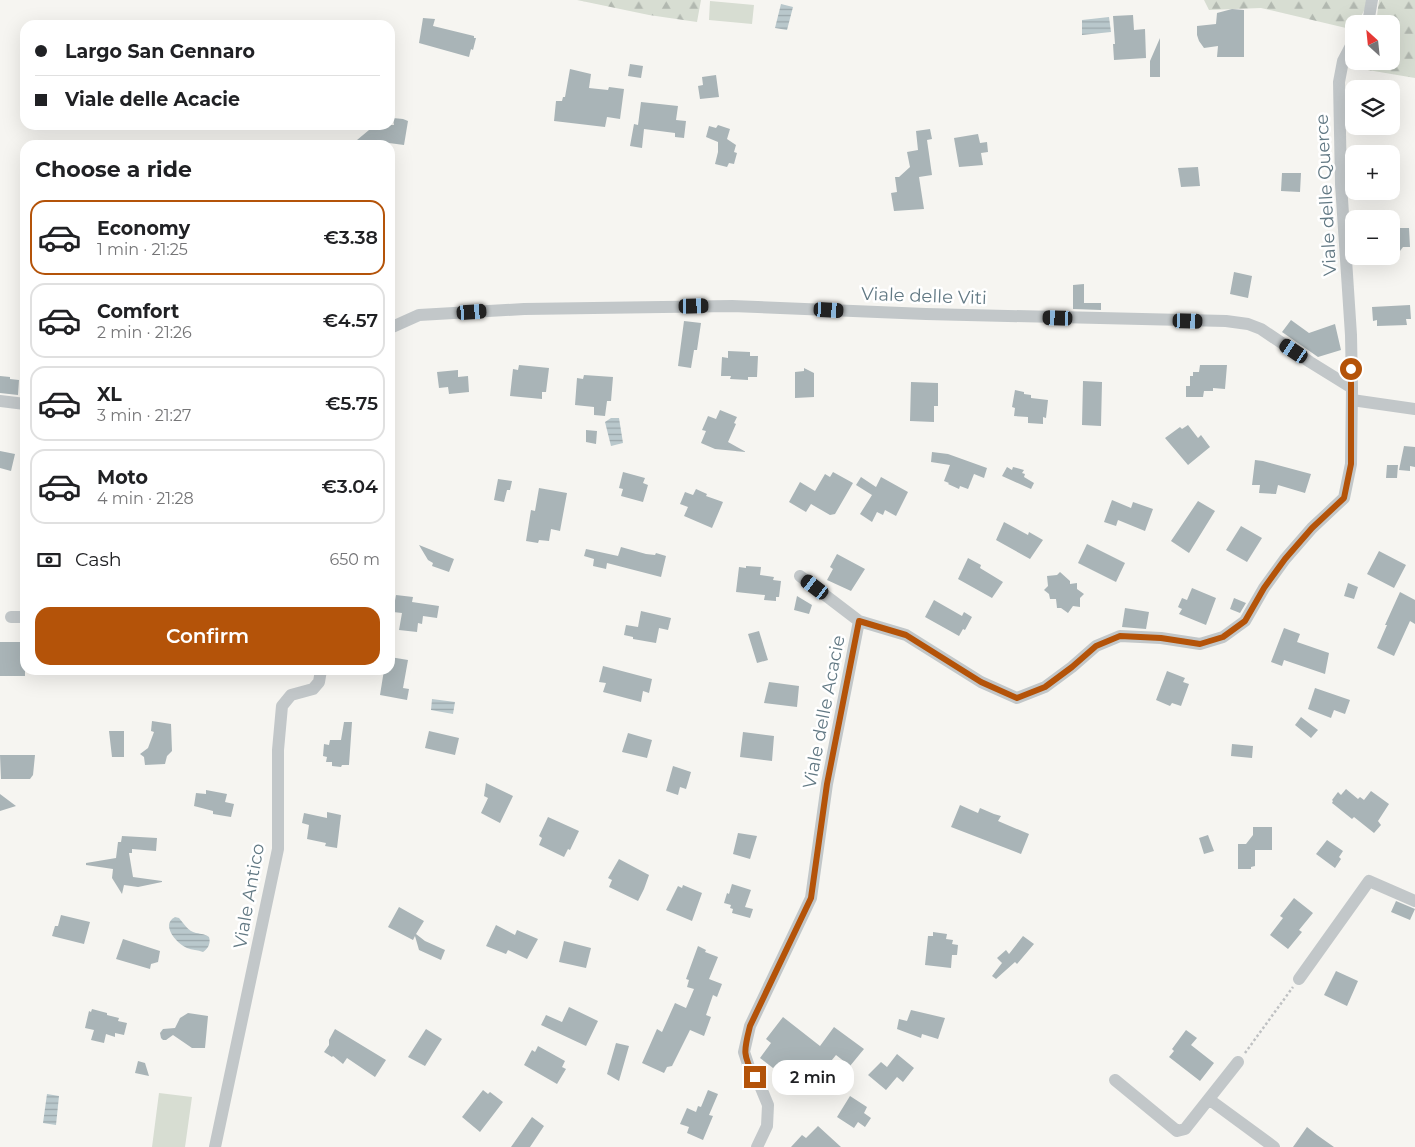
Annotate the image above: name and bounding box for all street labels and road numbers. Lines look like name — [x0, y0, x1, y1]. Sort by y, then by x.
street label: Viale delle Querce — [1311, 113, 1341, 277]
street label: Viale delle Viti — [861, 283, 987, 309]
street label: Viale delle Acacie — [798, 633, 850, 791]
street label: Viale Antico — [229, 842, 269, 950]

